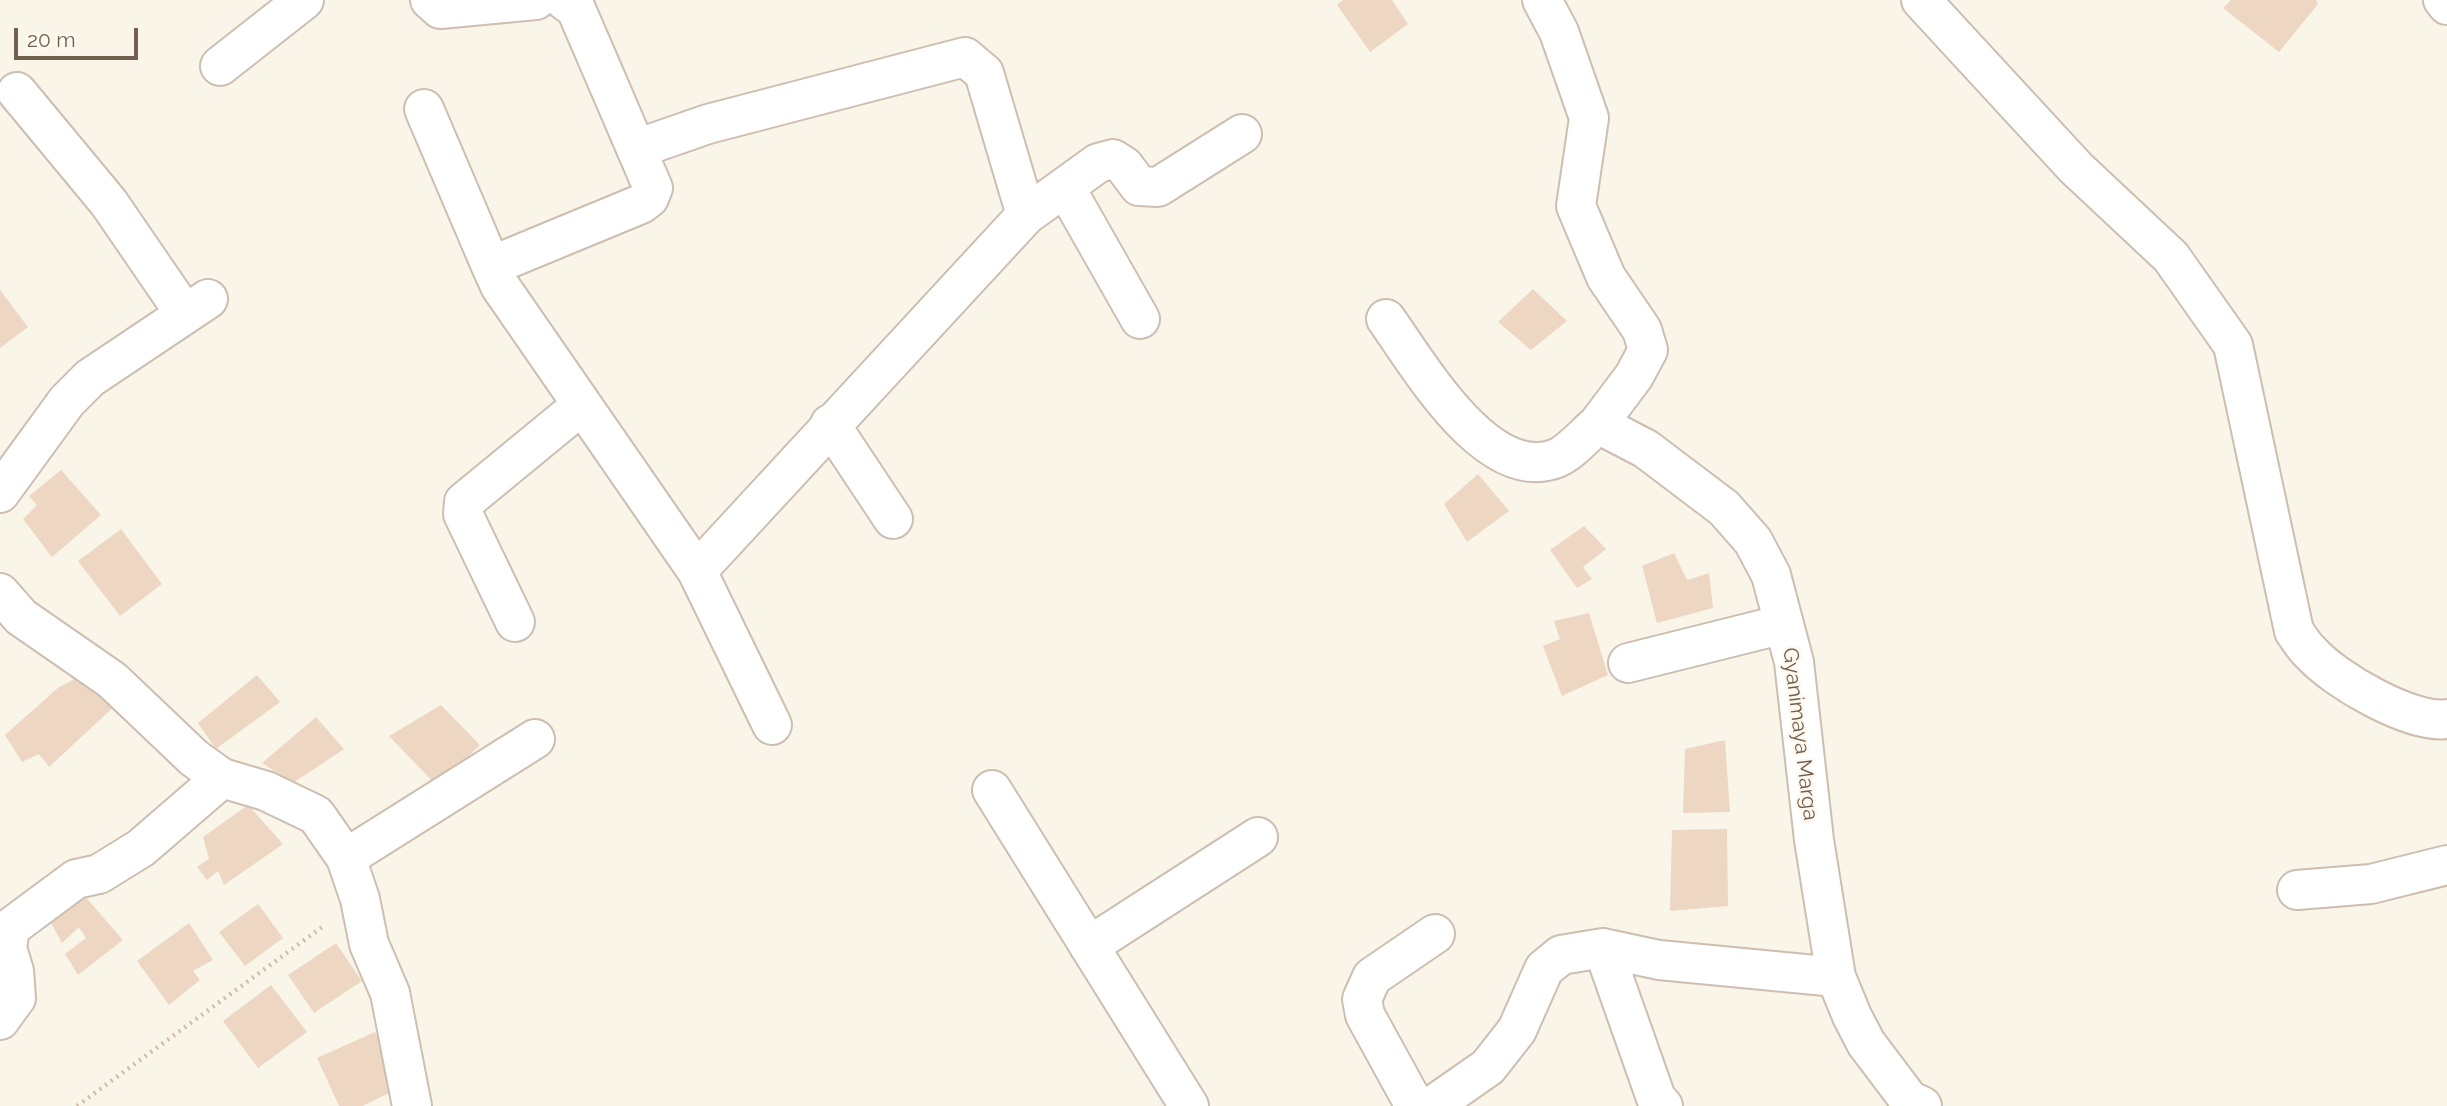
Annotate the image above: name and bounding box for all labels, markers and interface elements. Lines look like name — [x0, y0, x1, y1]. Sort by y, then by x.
scale bar — [18, 14, 142, 58]
text: 20 m — [27, 27, 75, 52]
street label: Gyanimaya Marga — [1777, 646, 1823, 822]

